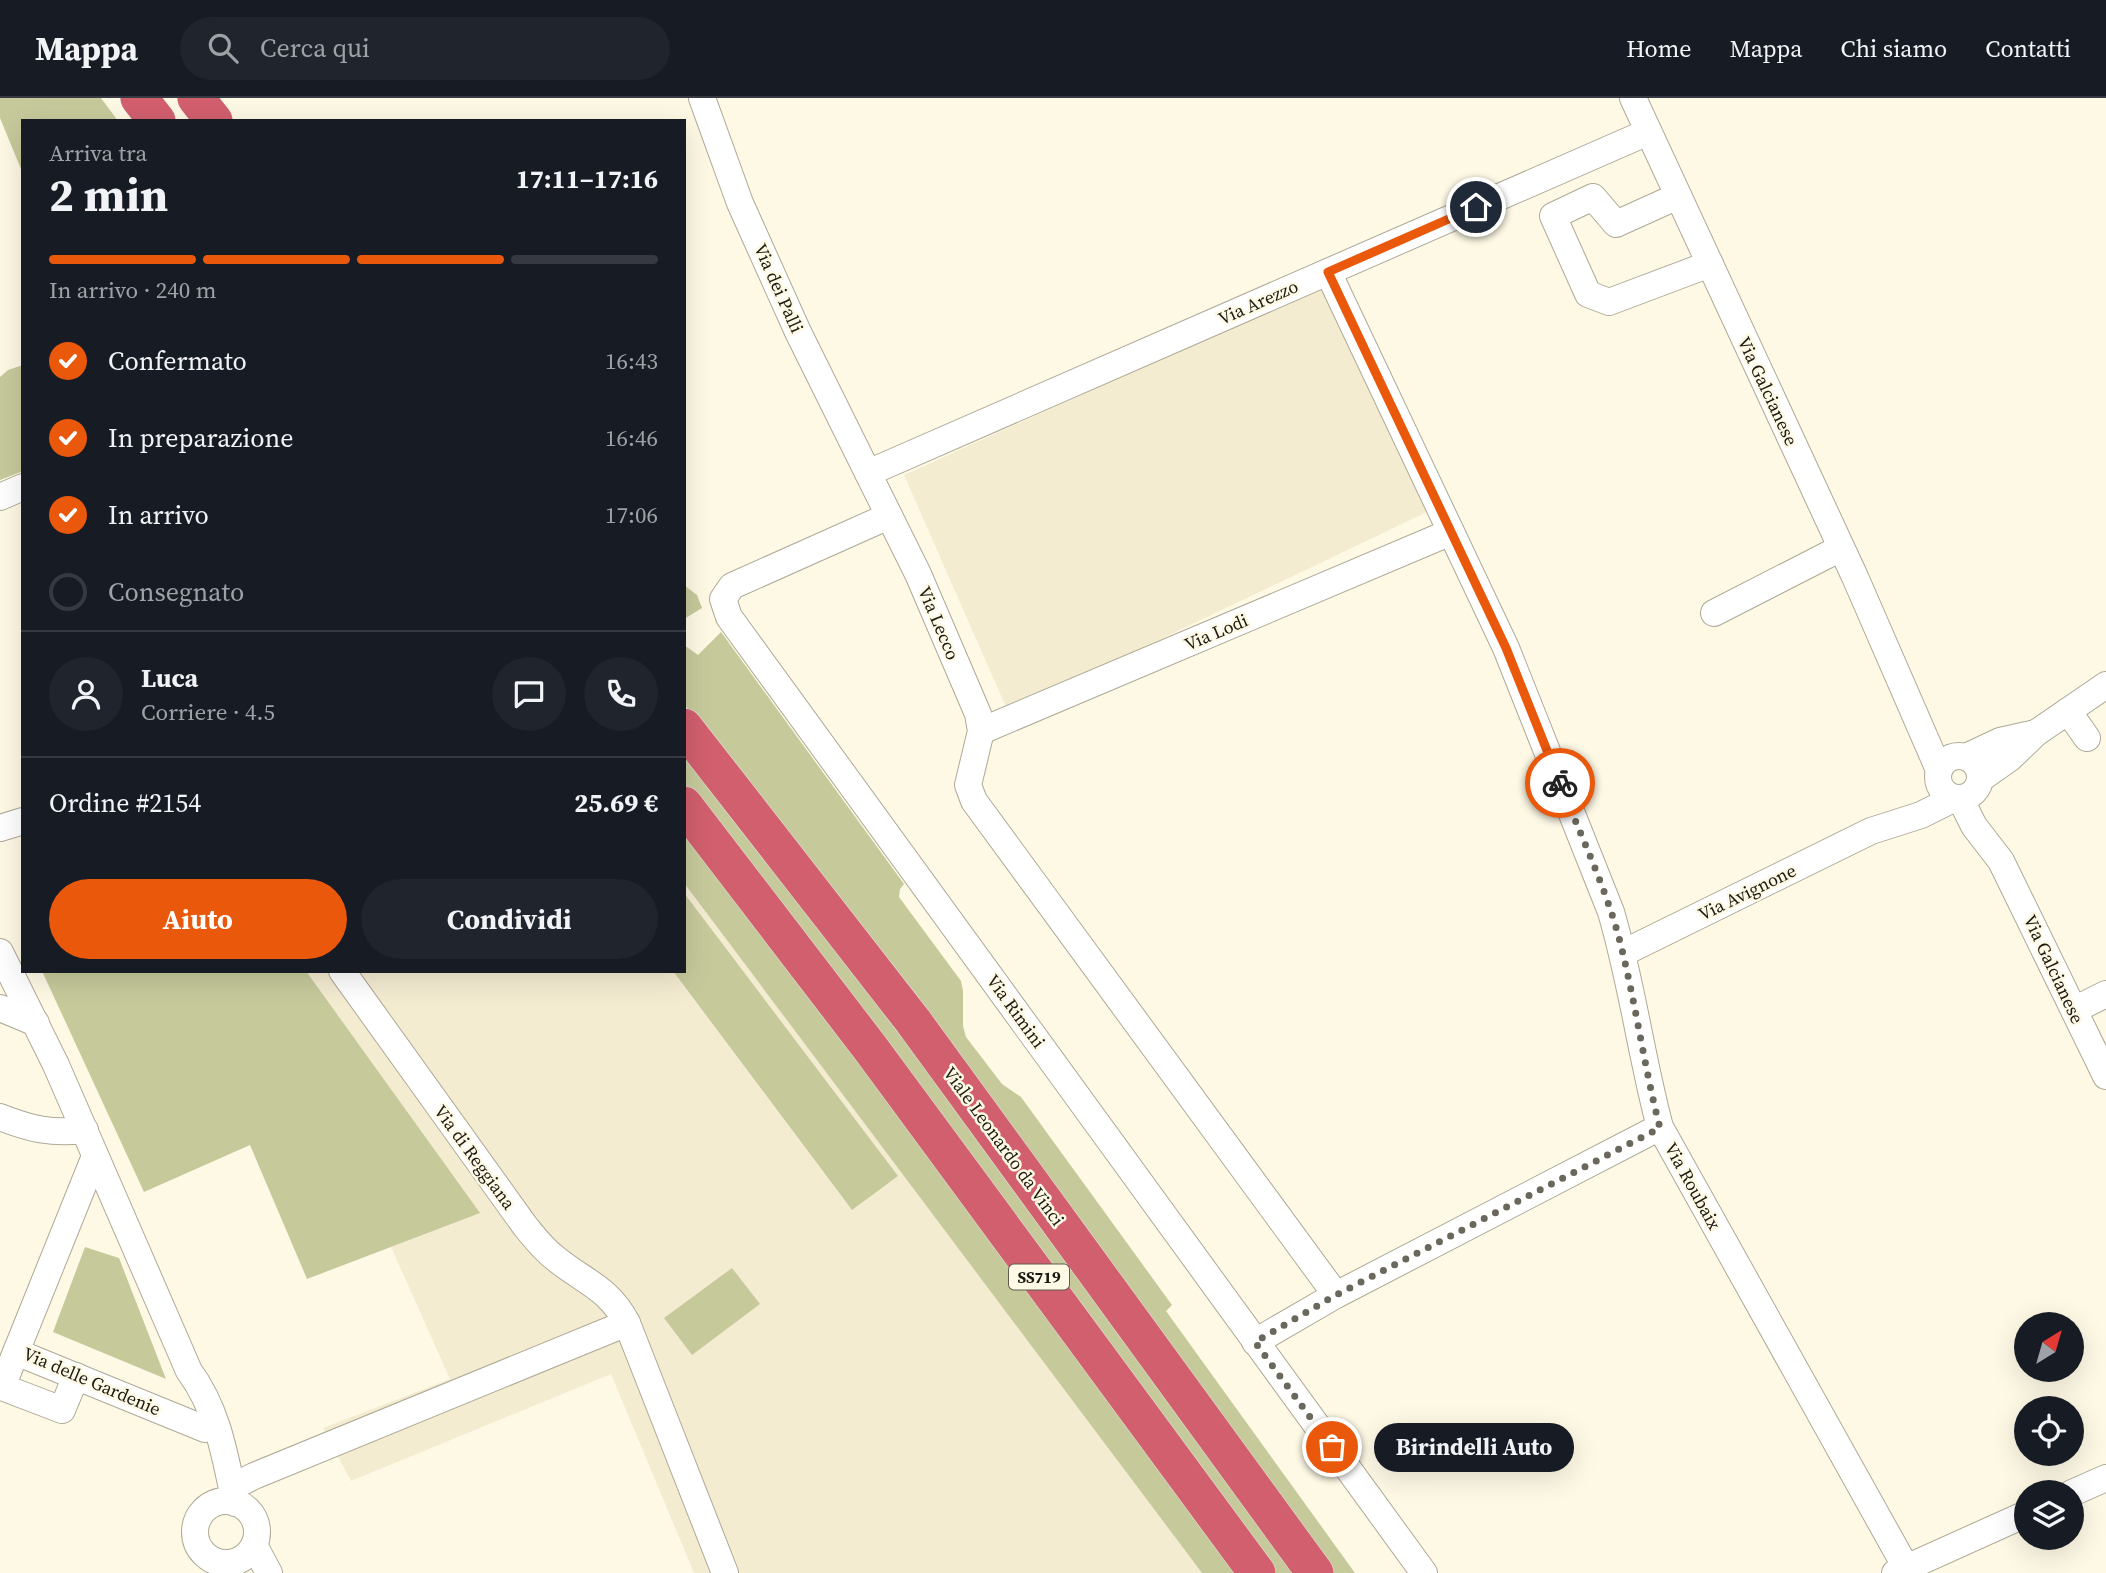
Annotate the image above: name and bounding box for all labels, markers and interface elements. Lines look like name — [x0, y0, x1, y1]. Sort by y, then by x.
search box — [180, 17, 670, 80]
text: Mappa — [35, 26, 138, 71]
icon: search — [204, 29, 242, 67]
text: Cerca qui — [260, 30, 370, 66]
text: Home — [1626, 32, 1692, 65]
text: Mappa — [1730, 32, 1802, 65]
text: Chi siamo — [1840, 32, 1947, 65]
text: Contatti — [1985, 32, 2071, 65]
text: Arriva tra — [49, 137, 147, 169]
text: 17:11–17:16 — [516, 161, 658, 197]
text: 2 min — [49, 163, 168, 226]
pin — [1446, 177, 1506, 237]
icon: home — [1457, 188, 1495, 226]
street label: Via dei Palli — [748, 239, 810, 337]
street label: Via Arezzo — [1214, 273, 1302, 331]
text: In arrivo · 240 m — [49, 274, 216, 306]
street label: Via Galcianese — [1732, 333, 1804, 449]
icon: check — [49, 342, 87, 380]
text: Confermato — [108, 343, 247, 379]
text: 16:43 — [605, 345, 658, 377]
icon: check — [49, 419, 87, 457]
text: In preparazione — [108, 420, 293, 456]
text: 16:46 — [605, 422, 658, 454]
icon: check — [49, 496, 87, 534]
text: In arrivo — [108, 497, 209, 533]
text: 17:06 — [605, 499, 658, 531]
text: Consegnato — [108, 574, 244, 610]
street label: Via Lecco — [912, 582, 966, 664]
street label: Via Lodi — [1181, 608, 1251, 656]
button: person — [49, 657, 123, 731]
button: chat — [492, 657, 566, 731]
button: phone — [584, 657, 658, 731]
text: Luca — [141, 660, 198, 696]
text: Corriere · 4.5 — [141, 696, 275, 728]
courier — [1525, 748, 1595, 818]
icon: bike — [1541, 764, 1579, 802]
text: Ordine #2154 — [49, 785, 201, 821]
text: 25.69 € — [574, 785, 658, 821]
street label: Via Avignone — [1694, 858, 1800, 926]
button: Aiuto — [49, 879, 347, 959]
button: Condividi — [361, 879, 658, 959]
street label: Via Galcianese — [2018, 911, 2090, 1027]
street label: Via Rimini — [981, 969, 1051, 1053]
street label: Viale Leonardo da Vinci — [938, 1061, 1070, 1231]
street label: Via di Reggiana — [429, 1100, 522, 1215]
street label: Via Roubaix — [1659, 1138, 1728, 1235]
road number: SS719 — [1009, 1264, 1069, 1289]
north arrow — [2014, 1312, 2084, 1382]
map controls — [2014, 1312, 2084, 1550]
street label: Via delle Gardenie — [19, 1341, 165, 1421]
button: locate — [2014, 1396, 2084, 1466]
pin — [1302, 1417, 1362, 1477]
callout: Birindelli Auto — [1374, 1422, 1574, 1472]
icon: bag — [1313, 1428, 1351, 1466]
text: Birindelli Auto — [1396, 1431, 1552, 1463]
button: layers — [2014, 1480, 2084, 1550]

